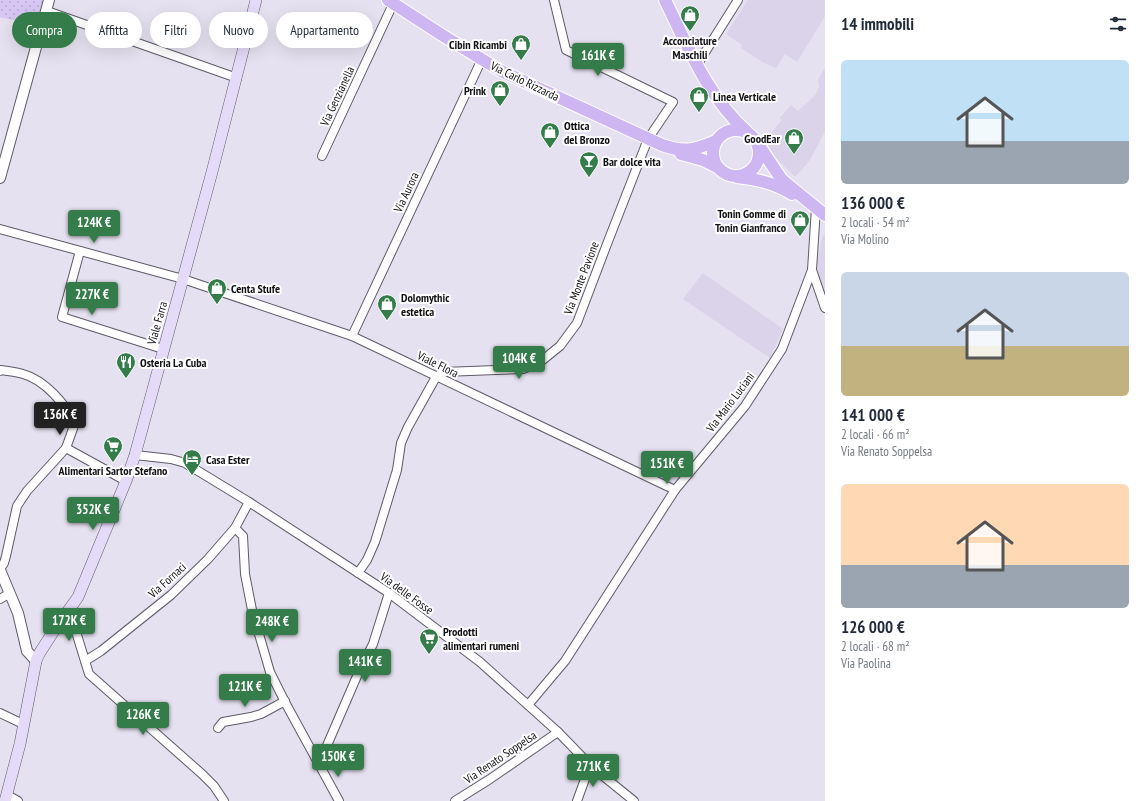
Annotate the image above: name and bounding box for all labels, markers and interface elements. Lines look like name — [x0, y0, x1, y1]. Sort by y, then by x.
shop icon: Acconciature Maschili — [679, 4, 701, 32]
chip: Compra — [12, 12, 77, 48]
chip: Affitta — [85, 12, 142, 48]
chip: Filtri — [150, 12, 201, 48]
chip: Nuovo — [209, 12, 268, 48]
chip: Appartamento — [276, 12, 373, 48]
text: 14 immobili — [841, 13, 914, 35]
icon: filters — [1107, 13, 1129, 35]
shop icon: Cibin Ricambi — [510, 33, 532, 61]
place label: Acconciature Maschili — [662, 33, 717, 62]
place label: Cibin Ricambi — [449, 37, 507, 52]
pin: 161K € — [565, 43, 631, 77]
text: 161K € — [581, 47, 615, 64]
street label: Via Carlo Rizzarda — [487, 57, 562, 104]
street label: Via Genzianella — [316, 64, 357, 129]
shop icon: Prink — [489, 79, 511, 107]
place label: Prink — [464, 83, 486, 98]
shop icon: Linea Verticale — [688, 85, 710, 113]
icon: home — [949, 86, 1021, 158]
place label: Linea Verticale — [713, 89, 776, 104]
place label: Ottica del Bronzo — [564, 118, 610, 147]
shop icon: Ottica del Bronzo — [539, 121, 561, 149]
shop icon: GoodEar — [783, 127, 805, 155]
place label: GoodEar — [744, 131, 780, 146]
bar icon: Bar dolce vita — [578, 150, 600, 178]
place label: Bar dolce vita — [603, 154, 661, 169]
street label: Via Aurora — [390, 169, 422, 215]
text: 136 000 € — [841, 192, 905, 214]
place label: Tonin Gomme di Tonin Gianfranco — [715, 206, 787, 235]
shop icon: Tonin Gomme di Tonin Gianfranco — [789, 209, 811, 237]
pin: 124K € — [61, 210, 127, 244]
text: 124K € — [77, 214, 111, 231]
text: 2 locali · 54 m² — [841, 214, 909, 231]
text: Via Molino — [841, 231, 889, 248]
street label: Via Monte Pavione — [560, 239, 602, 318]
shop icon: Centa Stufe — [206, 277, 228, 305]
place label: Centa Stufe — [231, 281, 280, 296]
pin: 227K € — [59, 282, 125, 316]
text: 227K € — [75, 286, 109, 303]
place label: Dolomythic estetica — [401, 290, 450, 319]
shop icon: Dolomythic estetica — [376, 293, 398, 321]
icon: home — [949, 298, 1021, 370]
street label: Viale Farra — [143, 299, 170, 347]
pin: 104K € — [486, 346, 552, 380]
street label: Viale Flora — [414, 347, 461, 381]
text: 104K € — [502, 350, 536, 367]
restaurant icon: Osteria La Cuba — [115, 351, 137, 379]
place label: Osteria La Cuba — [140, 355, 207, 370]
street label: Via Mario Luciani — [702, 369, 757, 436]
pin: 136K € — [27, 402, 93, 436]
text: 141 000 € — [841, 404, 905, 426]
text: 136K € — [43, 406, 77, 423]
text: 2 locali · 66 m² — [841, 426, 909, 443]
supermarket icon: Alimentari Sartor Stefano — [102, 435, 124, 463]
text: Via Renato Soppelsa — [841, 443, 932, 460]
hotel icon: Casa Ester — [181, 448, 203, 476]
pin: 151K € — [634, 451, 700, 485]
place label: Casa Ester — [206, 452, 250, 467]
text: 151K € — [650, 455, 684, 472]
place label: Alimentari Sartor Stefano — [58, 463, 168, 478]
pin: 352K € — [60, 497, 126, 531]
text: 352K € — [76, 501, 110, 518]
icon: home — [949, 510, 1021, 582]
street label: Via Fornaci — [144, 559, 189, 602]
street label: Via delle Fosse — [377, 568, 437, 617]
pin: 172K € — [36, 608, 102, 642]
pin: 248K € — [239, 609, 305, 643]
text: 172K € — [52, 612, 86, 629]
text: 248K € — [255, 613, 289, 630]
text: 126 000 € — [841, 616, 905, 638]
place label: Prodotti alimentari rumeni — [443, 624, 520, 653]
supermarket icon: Prodotti alimentari rumeni — [418, 627, 440, 655]
text: 2 locali · 68 m² — [841, 638, 909, 655]
pin: 141K € — [332, 649, 398, 683]
text: 141K € — [348, 653, 382, 670]
text: Via Paolina — [841, 655, 891, 672]
pin: 121K € — [212, 674, 278, 708]
text: 121K € — [228, 678, 262, 695]
pin: 126K € — [110, 702, 176, 736]
text: 126K € — [126, 706, 160, 723]
street label: Via Renato Soppelsa — [460, 727, 539, 787]
pin: 150K € — [305, 744, 371, 778]
text: 150K € — [321, 748, 355, 765]
pin: 271K € — [560, 754, 626, 788]
text: 271K € — [576, 758, 610, 775]

